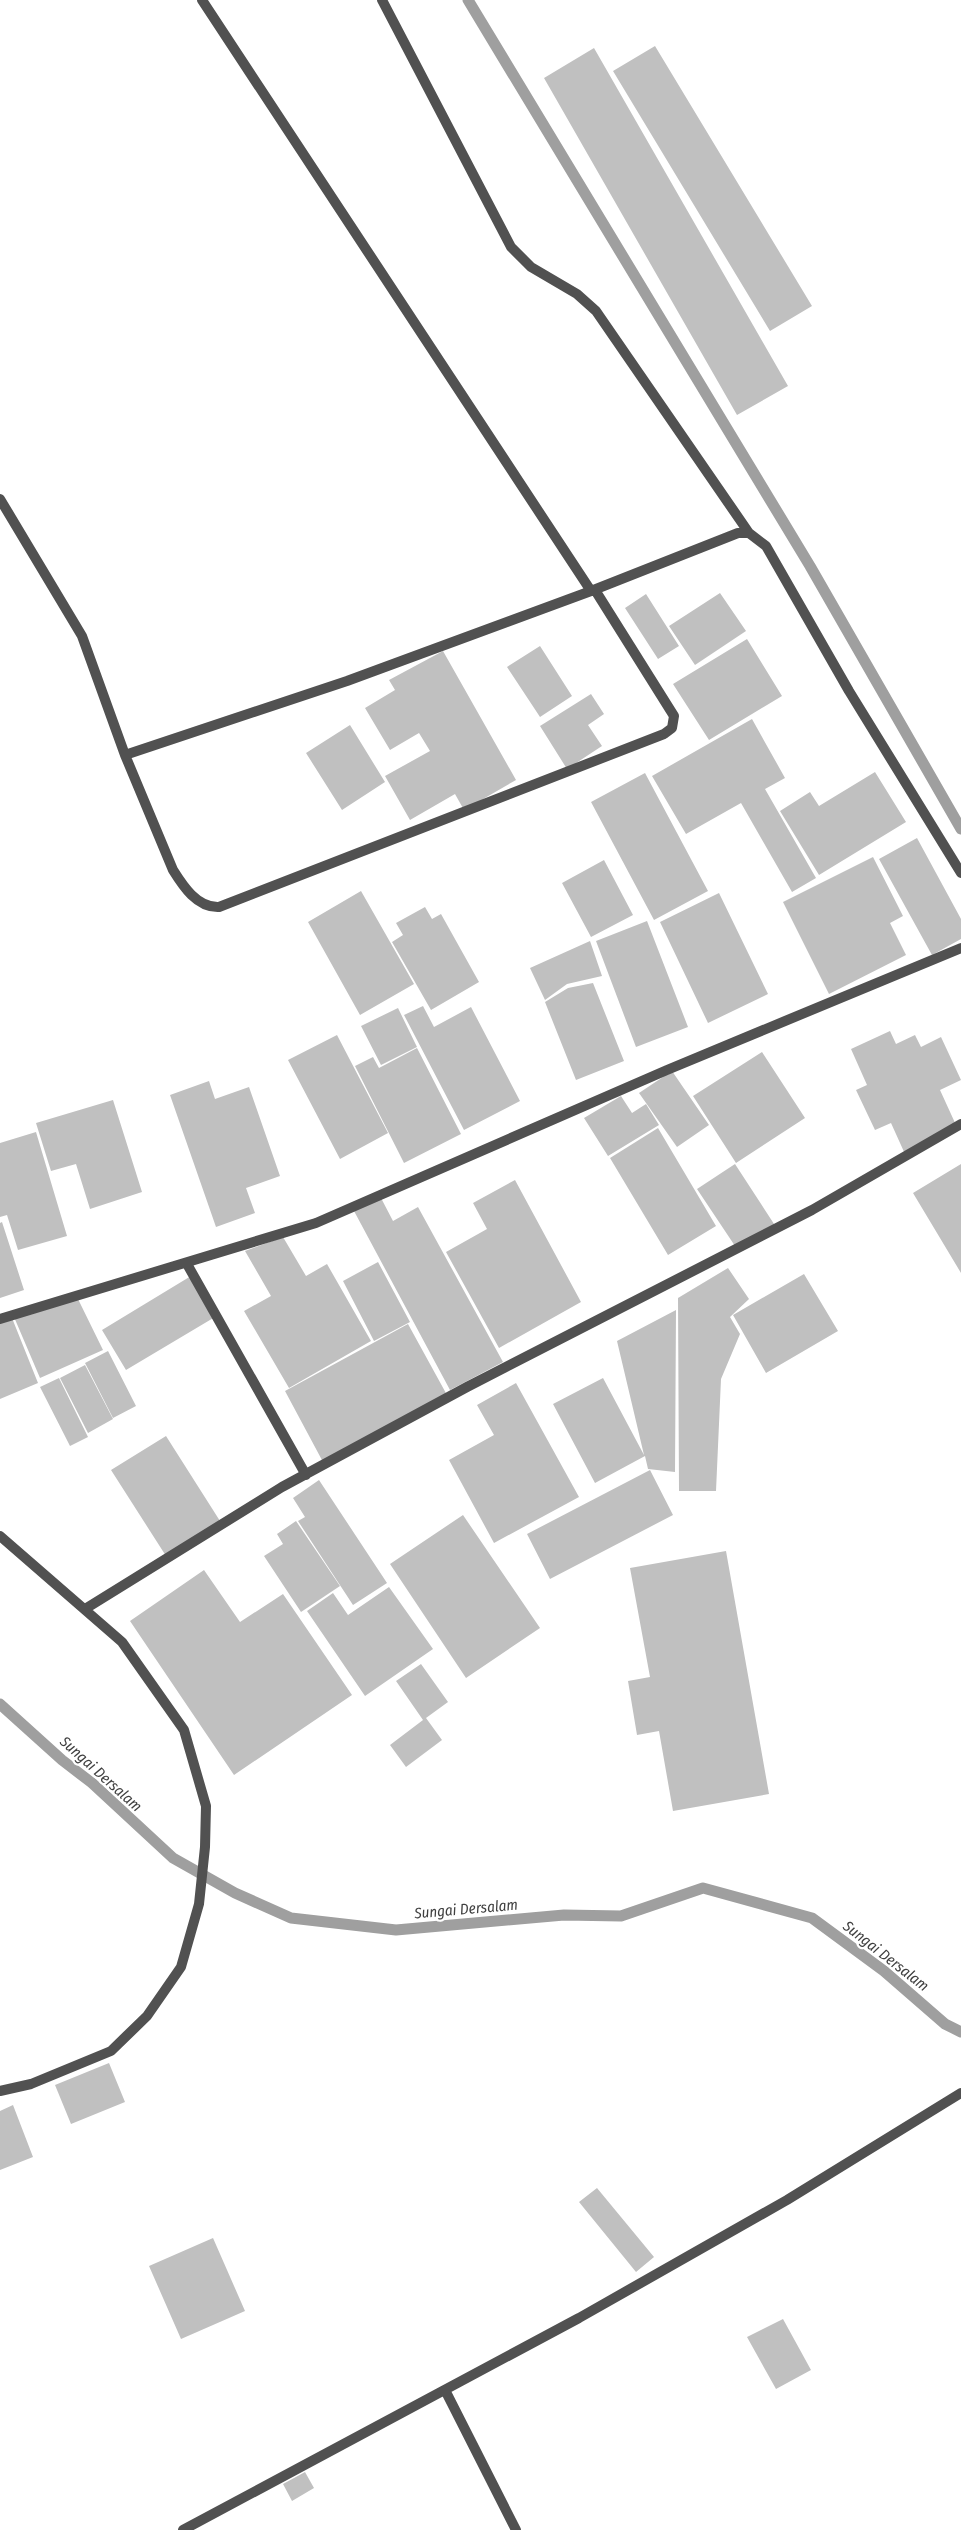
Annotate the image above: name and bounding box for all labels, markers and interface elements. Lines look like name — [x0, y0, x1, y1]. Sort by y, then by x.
water label: Sungai Dersalam — [56, 1732, 146, 1815]
water label: Sungai Dersalam — [412, 1896, 519, 1923]
water label: Sungai Dersalam — [839, 1916, 932, 1995]

